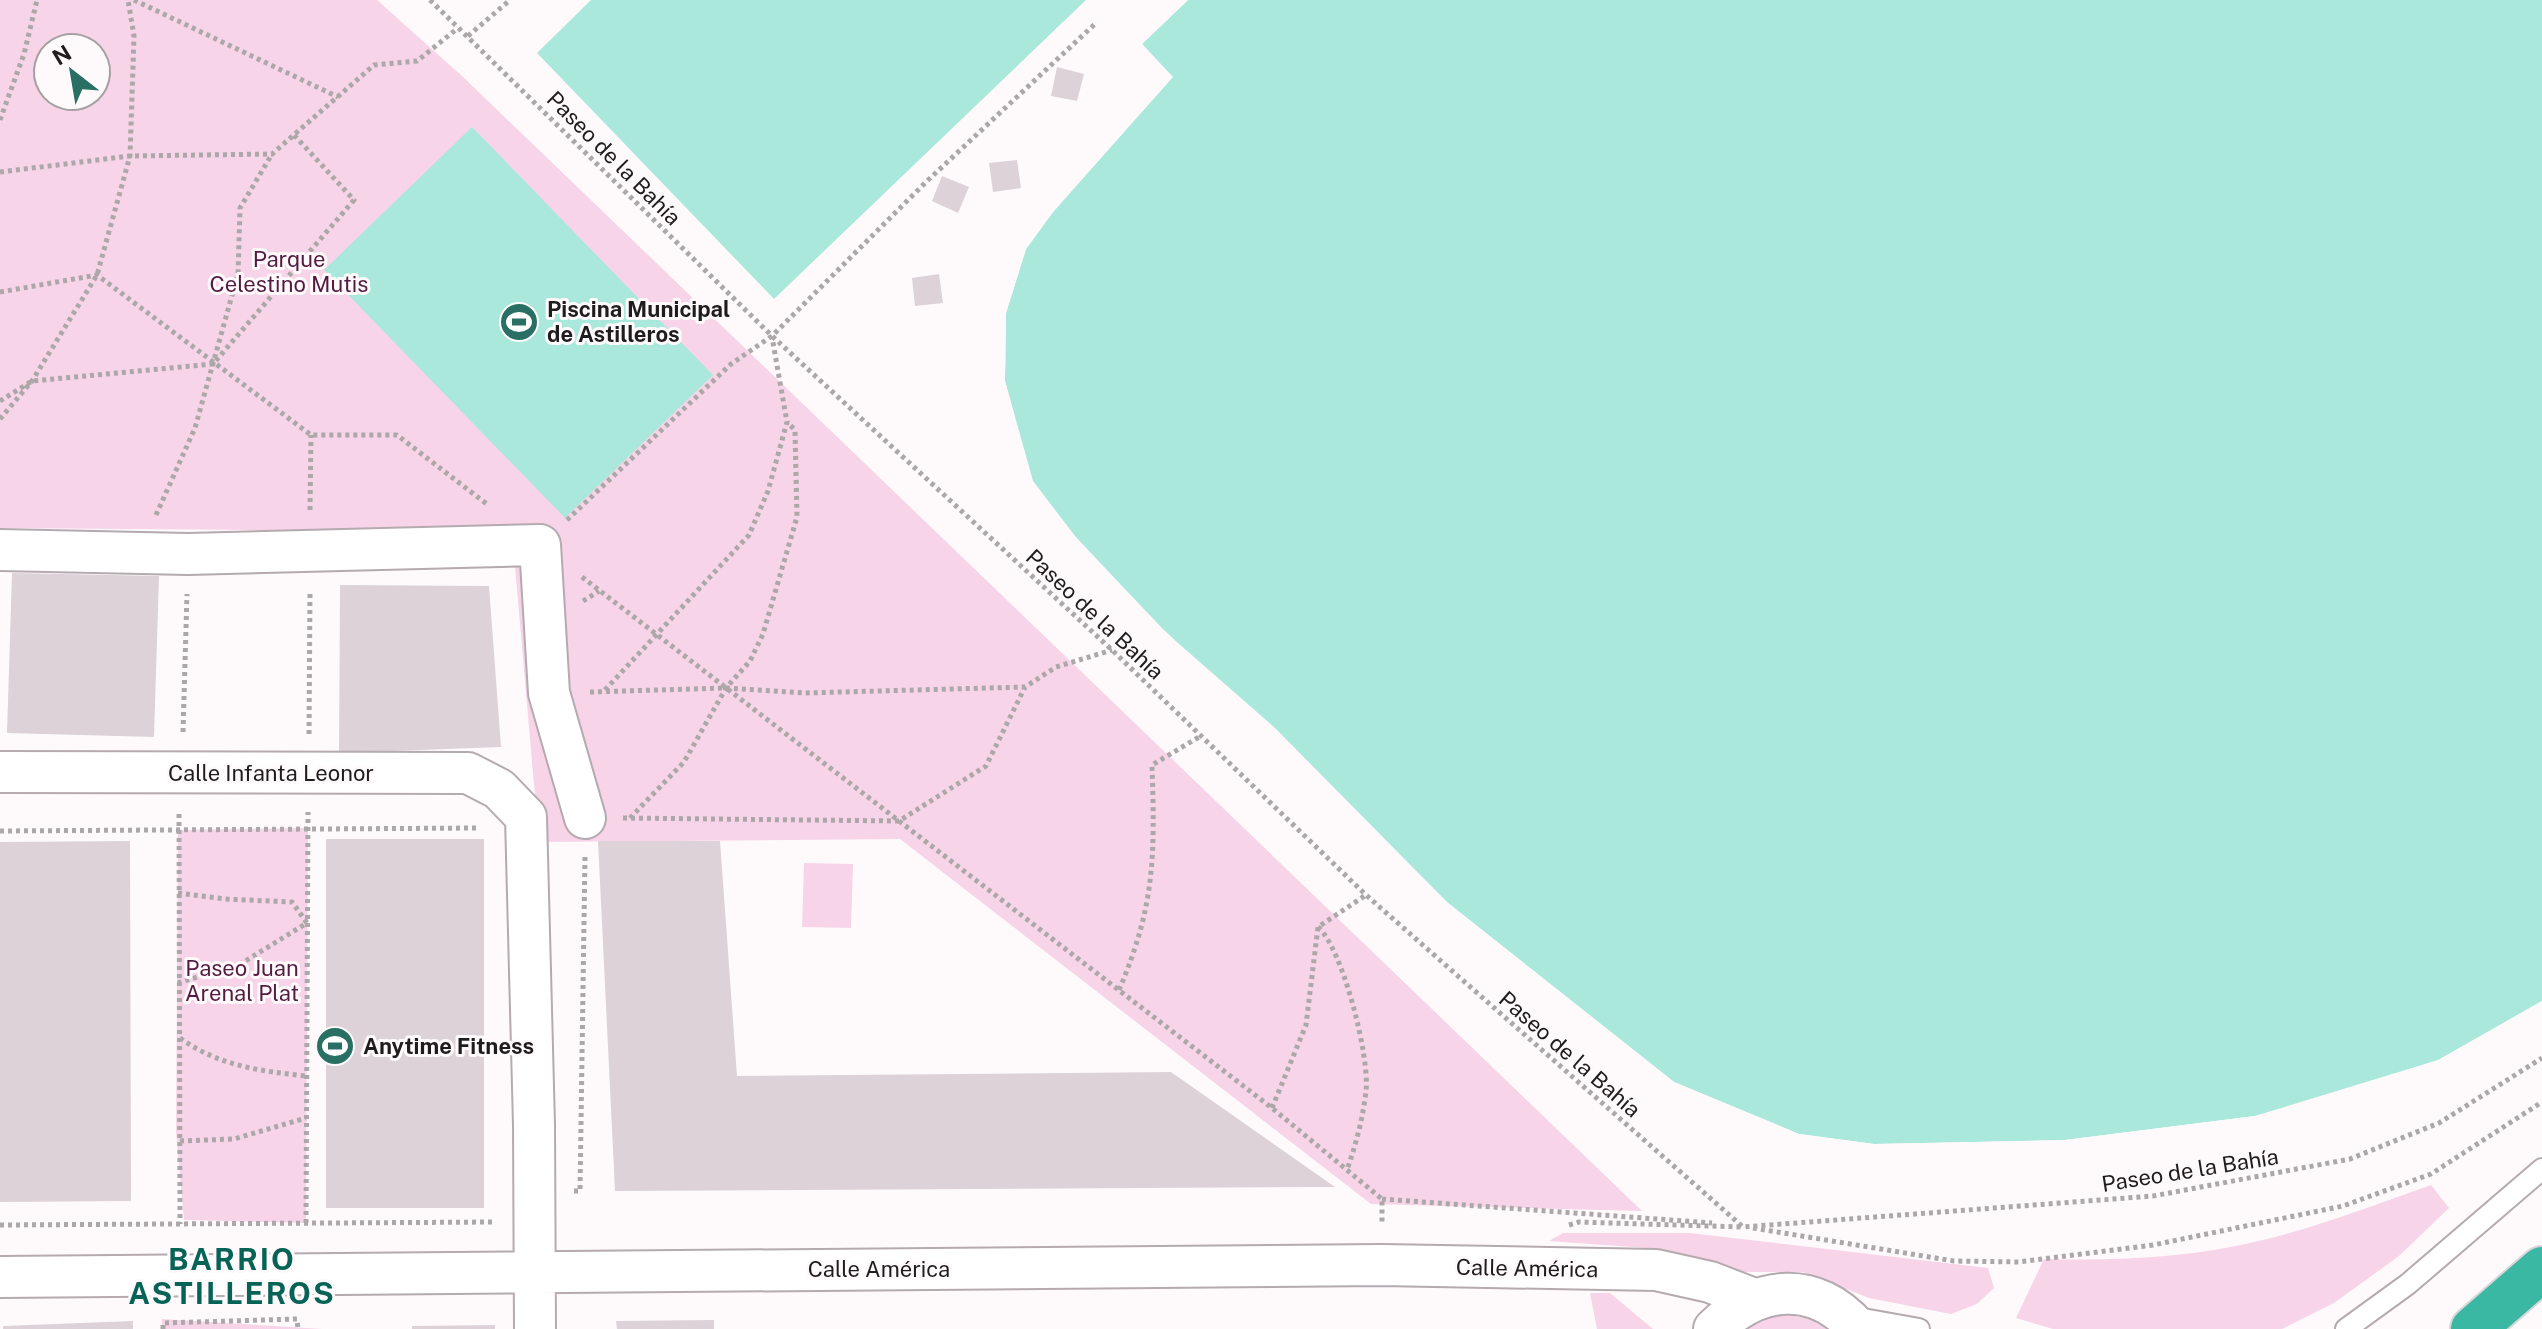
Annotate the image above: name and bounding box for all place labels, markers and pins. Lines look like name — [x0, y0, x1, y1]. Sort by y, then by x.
place label: Piscina Municipal de Astilleros — [547, 296, 730, 347]
sports icon: Piscina Municipal de Astilleros — [498, 301, 540, 343]
sports icon: Anytime Fitness — [314, 1025, 356, 1067]
place label: Anytime Fitness — [363, 1033, 534, 1059]

